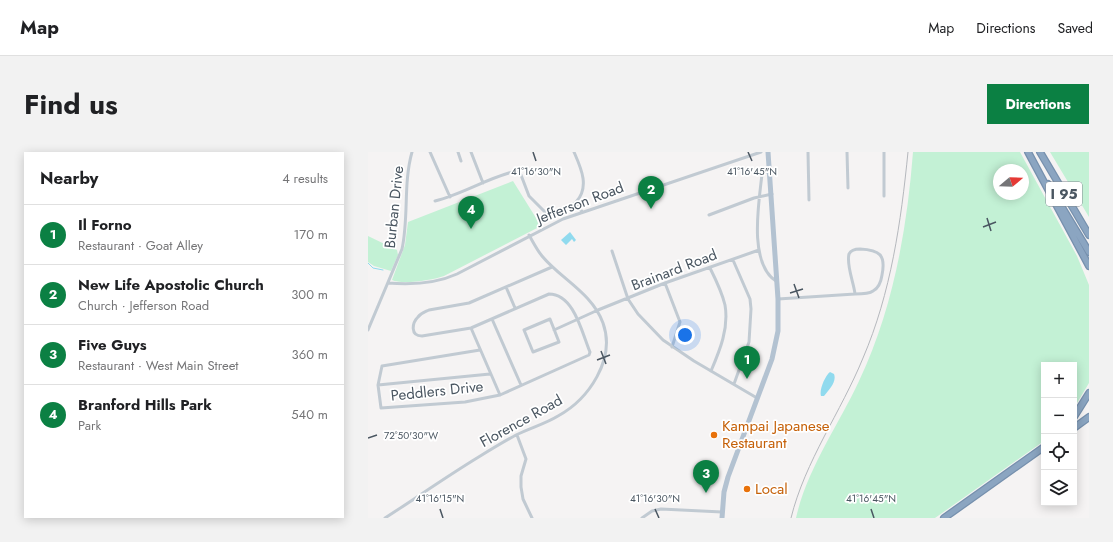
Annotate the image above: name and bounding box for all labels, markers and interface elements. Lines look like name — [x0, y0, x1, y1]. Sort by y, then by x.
text: Map — [20, 14, 59, 41]
text: Map — [928, 18, 954, 38]
text: Directions — [976, 18, 1036, 38]
text: Saved — [1058, 18, 1093, 38]
text: Find us — [24, 84, 118, 125]
button: Directions — [987, 84, 1089, 124]
street label: Burban Drive — [379, 164, 409, 249]
text: 41°16'30"N — [511, 164, 561, 179]
text: 41°16'45"N — [727, 164, 777, 179]
north arrow — [993, 164, 1029, 200]
text: Nearby — [40, 166, 98, 190]
text: 4 results — [282, 169, 328, 188]
street label: Jefferson Road — [531, 176, 627, 230]
pin: 2 — [638, 176, 664, 209]
road number: I 95 — [1046, 182, 1082, 206]
pin: 4 — [458, 196, 484, 229]
text: Il Forno — [78, 214, 132, 236]
text: 1 — [50, 225, 56, 244]
text: 170 m — [293, 225, 328, 244]
text: Restaurant · Goat Alley — [78, 236, 203, 255]
street label: Brainard Road — [628, 244, 720, 296]
text: New Life Apostolic Church — [78, 274, 264, 296]
text: 2 — [49, 285, 57, 304]
text: 300 m — [291, 285, 328, 304]
text: Church · Jefferson Road — [78, 296, 209, 315]
your location — [675, 325, 695, 345]
text: Five Guys — [78, 334, 147, 356]
text: 3 — [49, 345, 57, 364]
text: 360 m — [292, 345, 328, 364]
pin: 1 — [734, 346, 760, 379]
text: Restaurant · West Main Street — [78, 356, 238, 375]
map controls — [1041, 362, 1077, 506]
button: + — [1041, 362, 1077, 398]
street label: Peddlers Drive — [390, 375, 485, 407]
street label: Florence Road — [476, 389, 566, 453]
text: Branford Hills Park — [78, 394, 212, 416]
button: − — [1041, 398, 1077, 434]
text: 4 — [48, 405, 58, 424]
text: 540 m — [291, 405, 328, 424]
place label: Kampai Japanese Restaurant — [722, 415, 830, 454]
text: Park — [78, 416, 101, 435]
text: 72°50'30"W — [384, 428, 438, 443]
marker: Kampai Japanese Restaurant — [709, 430, 719, 440]
button: locate — [1041, 434, 1077, 470]
pin: 3 — [693, 460, 719, 493]
button: layers — [1041, 470, 1077, 506]
place label: Local — [755, 478, 788, 500]
marker: Local — [742, 484, 752, 494]
text: 41°16'15"N — [416, 491, 464, 506]
text: 41°16'30"N — [630, 491, 680, 506]
text: 41°16'45"N — [846, 491, 896, 506]

